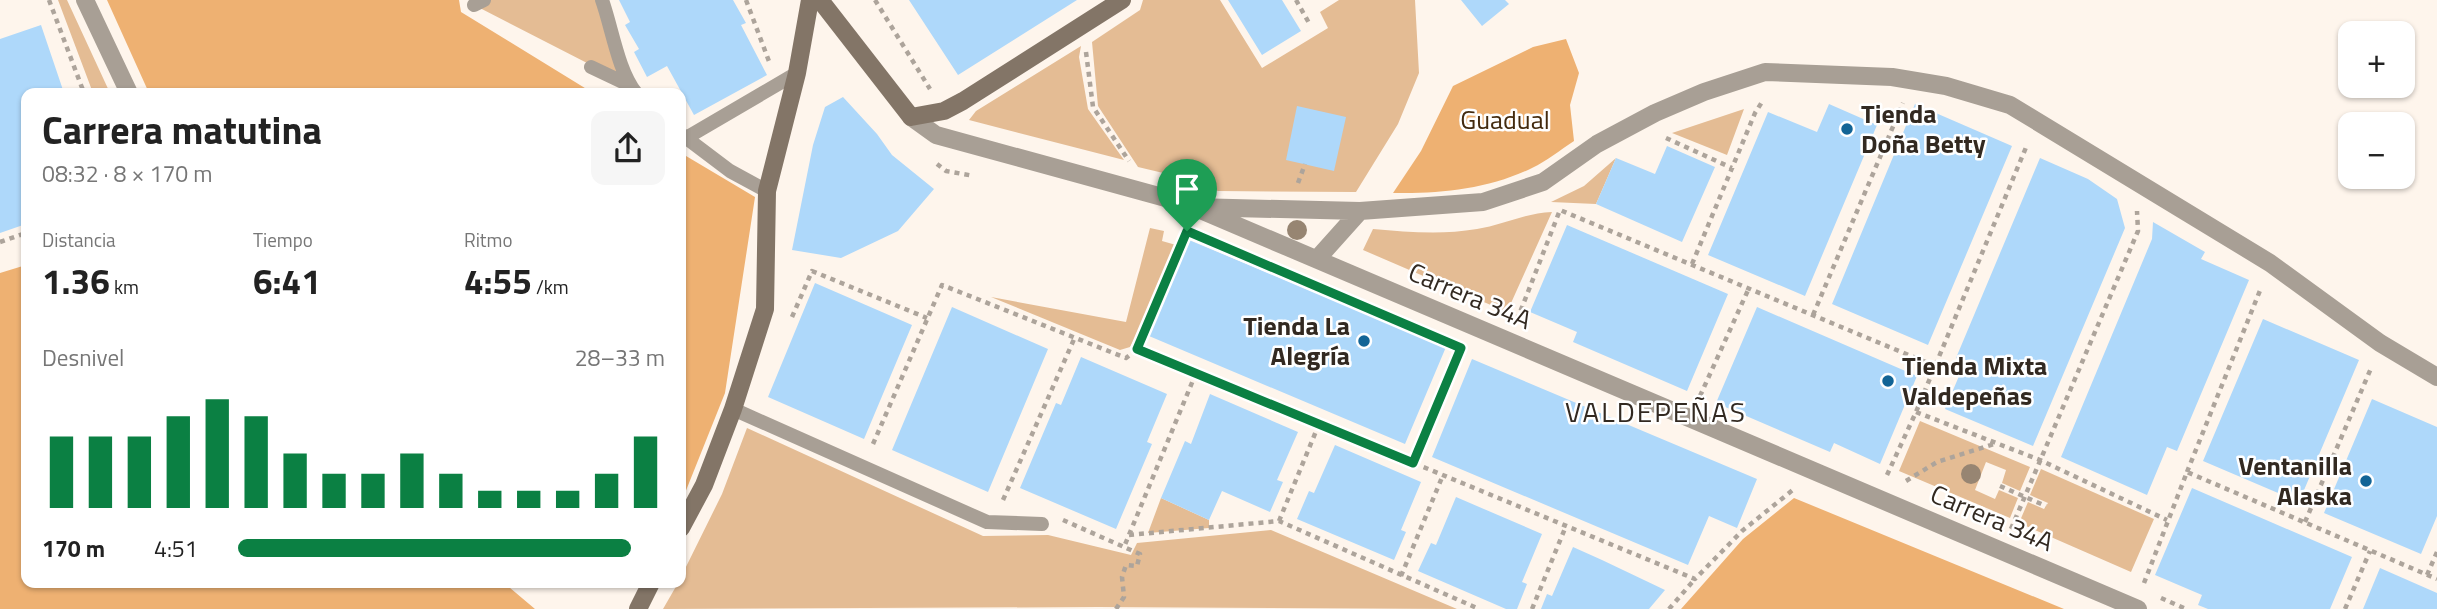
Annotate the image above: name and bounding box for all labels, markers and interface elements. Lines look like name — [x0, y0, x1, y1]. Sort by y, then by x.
map controls — [2338, 21, 2415, 189]
button: + — [2338, 21, 2415, 98]
place label: Tienda Doña Betty — [1861, 94, 1986, 163]
park label: Guadual — [1460, 100, 1550, 139]
text: Carrera matutina — [42, 101, 322, 159]
button: share — [591, 111, 665, 185]
button: − — [2338, 112, 2415, 189]
marker: Tienda Doña Betty — [1839, 121, 1855, 137]
text: 08:32 · 8 × 170 m — [42, 156, 212, 191]
pin — [1157, 159, 1217, 231]
icon: arrive — [1168, 170, 1206, 208]
text: Distancia — [42, 225, 116, 254]
text: Tiempo — [253, 225, 313, 254]
text: Ritmo — [464, 225, 512, 254]
street label: Carrera 34A — [1403, 252, 1538, 339]
text: 1.36 — [42, 254, 110, 308]
text: 6:41 — [253, 254, 321, 308]
text: 4:55 — [464, 254, 532, 308]
text: km — [110, 272, 139, 301]
text: /km — [532, 272, 569, 301]
place label: Tienda La Alegría — [1243, 306, 1350, 375]
marker: Tienda La Alegría — [1356, 333, 1372, 349]
text: Desnivel — [42, 340, 124, 375]
text: 28–33 m — [575, 340, 665, 375]
place label: Tienda Mixta Valdepeñas — [1902, 346, 2047, 415]
marker: Tienda Mixta Valdepeñas — [1880, 373, 1896, 389]
district label: VALDEPEÑAS — [1565, 390, 1747, 433]
place label: Ventanilla Alaska — [2238, 446, 2352, 515]
marker: Ventanilla Alaska — [2358, 473, 2374, 489]
street label: Carrera 34A — [1925, 474, 2060, 561]
text: 170 m — [42, 531, 105, 566]
text: 4:51 — [154, 531, 198, 566]

